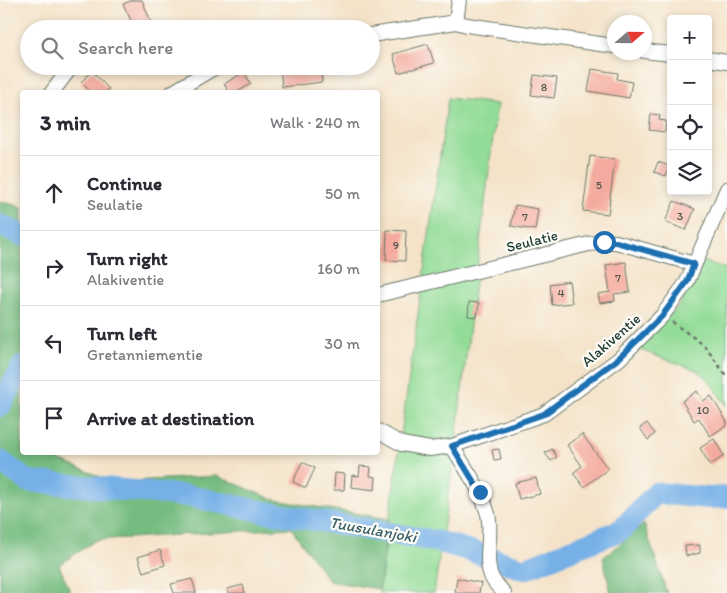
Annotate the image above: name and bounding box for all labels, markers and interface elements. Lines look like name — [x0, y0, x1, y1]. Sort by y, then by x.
north arrow — [607, 15, 652, 60]
map controls — [667, 15, 712, 195]
button: + — [667, 15, 712, 60]
search box — [20, 20, 380, 75]
icon: search — [38, 34, 66, 62]
text: Search here — [78, 36, 173, 59]
button: − — [667, 60, 712, 105]
house number: 8 — [541, 80, 548, 94]
button: locate — [667, 105, 712, 150]
text: 3 min — [40, 110, 90, 135]
text: Walk · 240 m — [270, 113, 360, 132]
button: layers — [667, 150, 712, 195]
text: Continue — [87, 172, 162, 195]
house number: 5 — [596, 178, 602, 192]
icon: ahead — [40, 179, 68, 207]
text: 50 m — [325, 184, 360, 203]
text: Seulatie — [87, 195, 143, 214]
house number: 3 — [677, 209, 684, 223]
house number: 7 — [522, 210, 528, 224]
street label: Seulatie — [504, 226, 560, 256]
route start — [593, 231, 616, 254]
house number: 9 — [393, 238, 399, 252]
text: Turn right — [87, 247, 168, 270]
icon: right — [40, 254, 68, 282]
text: 160 m — [317, 259, 360, 278]
text: Alakiventie — [87, 270, 164, 289]
house number: 7 — [615, 271, 621, 285]
house number: 4 — [557, 286, 565, 300]
street label: Alakiventie — [578, 309, 644, 371]
text: Turn left — [87, 322, 157, 345]
icon: left — [40, 329, 68, 357]
text: 30 m — [324, 334, 360, 353]
text: Gretanniementie — [87, 345, 203, 364]
house number: 10 — [697, 403, 709, 417]
icon: arrive — [40, 404, 68, 432]
text: Arrive at destination — [87, 407, 254, 430]
route end — [469, 481, 492, 504]
water label: Tuusulanjoki — [328, 513, 420, 547]

